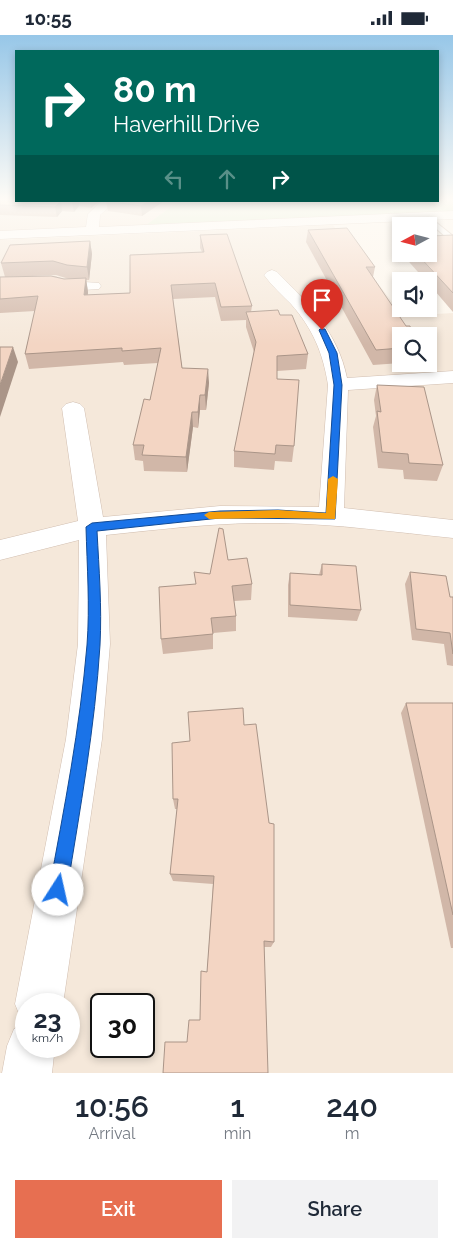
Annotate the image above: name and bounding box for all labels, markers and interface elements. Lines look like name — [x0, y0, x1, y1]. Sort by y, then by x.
text: 10:55 — [25, 7, 72, 29]
text: 80 m — [113, 69, 197, 110]
icon: right — [30, 70, 95, 135]
text: Haverhill Drive — [113, 111, 260, 137]
icon: left — [160, 165, 188, 193]
icon: ahead — [213, 165, 241, 193]
icon: right — [266, 165, 294, 193]
north arrow — [392, 217, 438, 263]
map controls — [392, 217, 437, 372]
button: sound — [392, 272, 437, 317]
pin — [301, 279, 343, 330]
icon: arrive — [308, 286, 336, 314]
button: search — [392, 327, 437, 372]
position arrow — [31, 863, 83, 915]
speed limit sign: 30 — [90, 993, 155, 1058]
text: 23 — [33, 1004, 62, 1034]
text: km/h — [32, 1031, 63, 1045]
text: 10:56 — [75, 1089, 149, 1124]
text: 1 — [230, 1089, 245, 1124]
text: 240 — [326, 1089, 378, 1124]
text: Arrival — [88, 1124, 135, 1143]
text: min — [224, 1124, 251, 1143]
text: m — [345, 1124, 360, 1143]
button: Exit — [15, 1180, 222, 1238]
button: Share — [232, 1180, 438, 1238]

